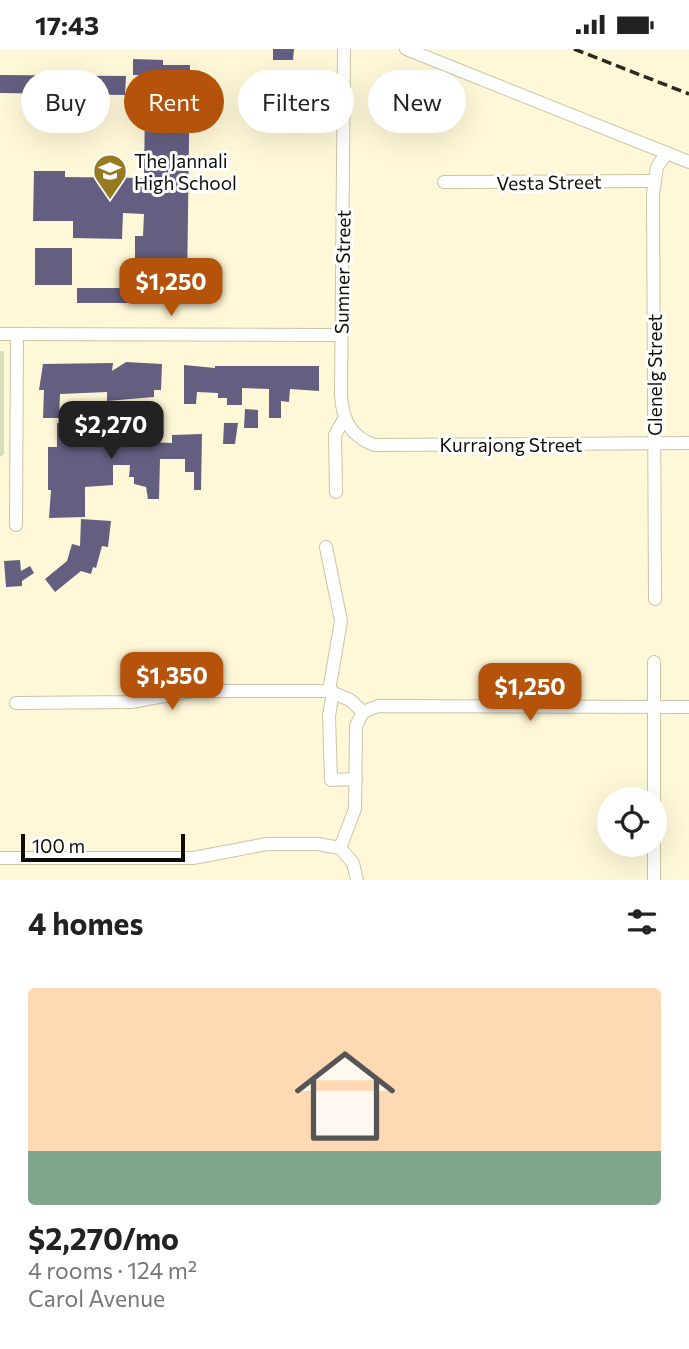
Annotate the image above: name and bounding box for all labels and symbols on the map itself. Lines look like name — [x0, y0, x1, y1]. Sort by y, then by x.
place label: The Jannali High School — [134, 149, 237, 194]
school or university icon: The Jannali High School — [91, 152, 129, 201]
street label: Vesta Street — [496, 170, 602, 194]
street label: Sumner Street — [329, 210, 355, 334]
pin: $1,250 — [114, 259, 228, 318]
street label: Glenelg Street — [643, 314, 666, 436]
pin: $2,270 — [54, 401, 168, 461]
street label: Kurrajong Street — [440, 433, 583, 456]
pin: $1,350 — [115, 653, 229, 712]
pin: $1,250 — [473, 663, 587, 723]
scale bar — [21, 831, 186, 863]

